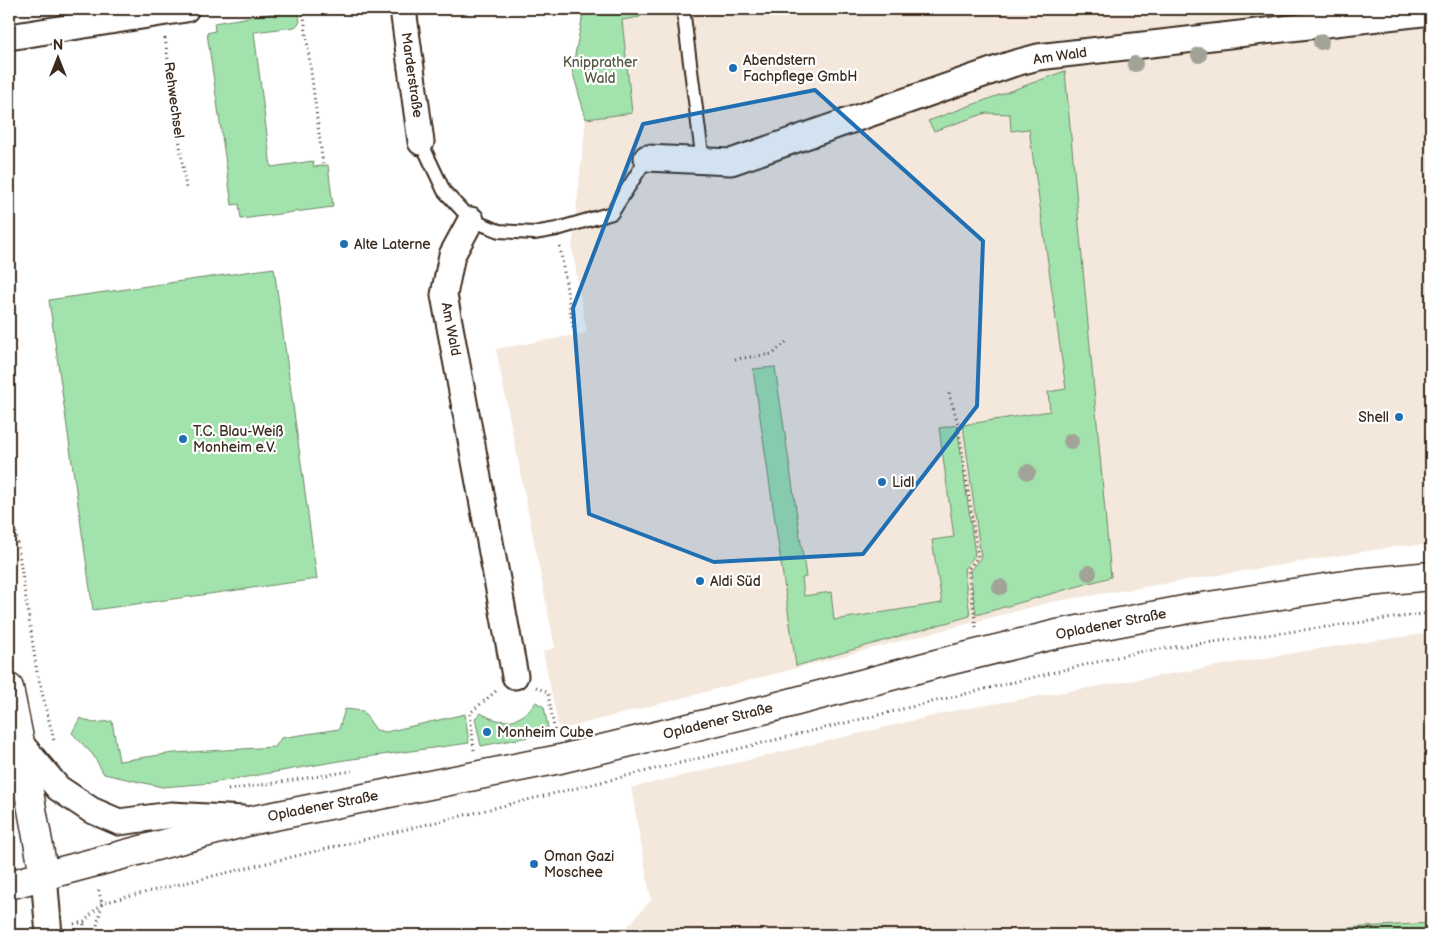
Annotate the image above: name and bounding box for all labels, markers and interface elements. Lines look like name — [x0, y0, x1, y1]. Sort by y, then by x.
street label: Marderstraße — [398, 31, 426, 119]
north arrow — [32, 32, 82, 82]
text: N — [53, 37, 63, 54]
street label: Am Wald — [1032, 44, 1088, 68]
place label: Abendstern Fachpflege GmbH — [743, 52, 858, 85]
park label: Knipprather Wald — [563, 54, 638, 87]
street label: Rehwechsel — [160, 61, 188, 139]
marker: Abendstern Fachpflege GmbH — [727, 62, 739, 74]
place label: Alte Laterne — [354, 236, 431, 253]
marker: Alte Laterne — [338, 238, 350, 250]
street label: Am Wald — [437, 301, 465, 357]
place label: Shell — [1358, 409, 1389, 426]
marker: Shell — [1393, 411, 1405, 423]
place label: T.C. Blau-Weiß Monheim e.V. — [193, 423, 284, 456]
marker: T.C. Blau-Weiß Monheim e.V. — [177, 433, 189, 445]
place label: Lidl — [892, 474, 914, 491]
marker: Lidl — [876, 476, 888, 488]
place label: Aldi Süd — [710, 573, 761, 590]
marker: Aldi Süd — [694, 575, 706, 587]
street label: Opladener Straße — [1054, 605, 1168, 643]
street label: Opladener Straße — [661, 699, 775, 743]
place label: Monheim Cube — [497, 724, 594, 741]
marker: Monheim Cube — [481, 726, 493, 738]
street label: Opladener Straße — [266, 787, 380, 825]
place label: Oman Gazi Moschee — [544, 848, 614, 881]
marker: Oman Gazi Moschee — [528, 858, 540, 870]

